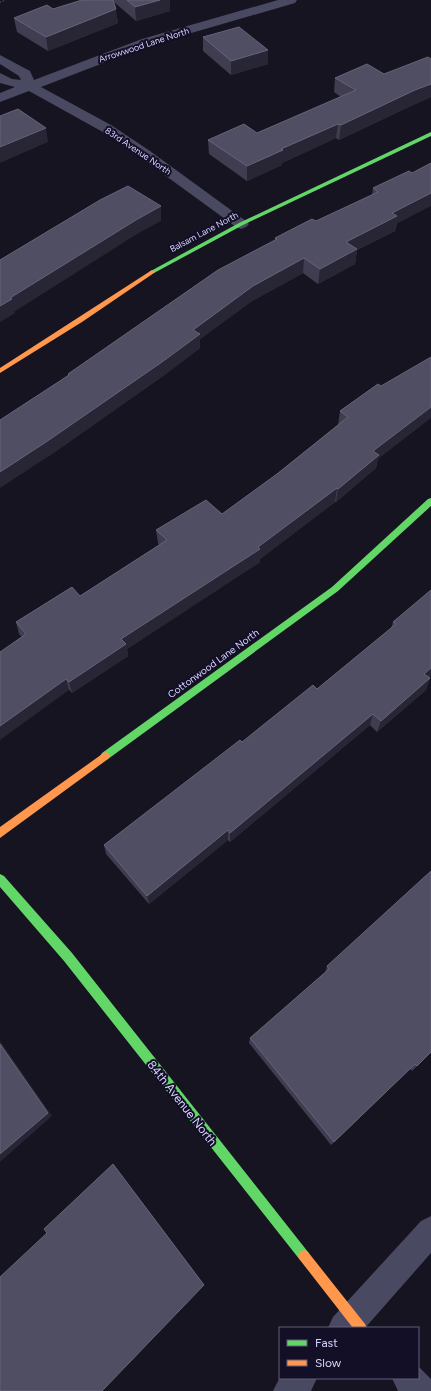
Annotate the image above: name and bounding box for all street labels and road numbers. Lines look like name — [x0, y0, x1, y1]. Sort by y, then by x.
street label: Arrowwood Lane North — [97, 25, 190, 64]
street label: 83rd Avenue North — [103, 124, 173, 177]
street label: Balsam Lane North — [168, 209, 240, 254]
street label: Cottonwood Lane North — [165, 626, 262, 701]
street label: 84th Avenue North — [144, 1058, 220, 1149]

